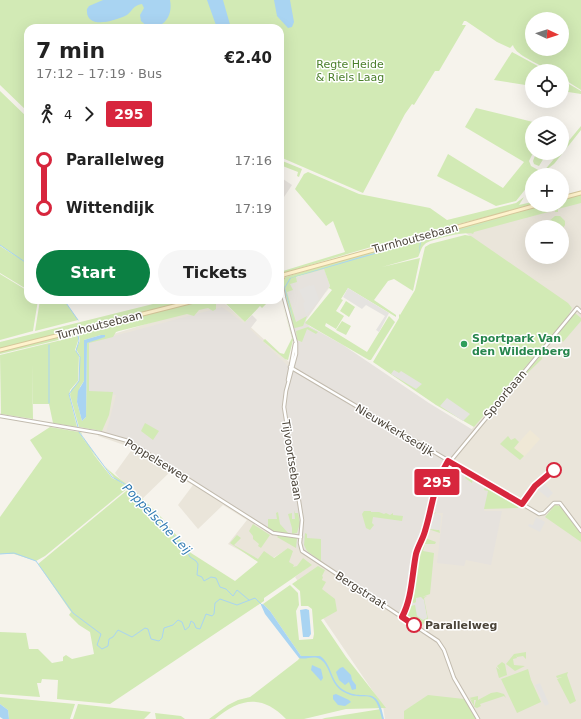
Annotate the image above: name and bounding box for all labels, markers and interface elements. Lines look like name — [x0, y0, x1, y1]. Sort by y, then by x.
north arrow — [525, 12, 569, 56]
map controls — [525, 12, 569, 264]
text: 7 min — [36, 38, 105, 63]
text: €2.40 — [225, 49, 272, 67]
park label: Regte Heide & Riels Laag — [316, 58, 384, 84]
button: locate — [525, 64, 569, 108]
text: 17:12 – 17:19 · Bus — [36, 66, 162, 81]
icon: walk — [36, 103, 58, 125]
icon: forward — [78, 103, 100, 125]
text: 295 — [114, 106, 144, 122]
text: 4 — [64, 107, 72, 122]
button: layers — [525, 116, 569, 160]
text: Parallelweg — [66, 151, 165, 169]
text: 17:16 — [235, 153, 272, 168]
button: + — [525, 168, 569, 212]
text: Wittendijk — [66, 199, 154, 217]
text: 17:19 — [235, 201, 272, 216]
button: − — [525, 220, 569, 264]
street label: Turnhoutsebaan — [370, 221, 459, 256]
button: Start — [36, 250, 150, 296]
button: Tickets — [158, 250, 272, 296]
street label: Turnhoutsebaan — [54, 308, 144, 343]
place label: Sportpark Van den Wildenberg — [472, 332, 570, 358]
marker: Sportpark Van den Wildenberg — [459, 339, 469, 349]
street label: Spoorbaan — [481, 367, 529, 421]
street label: Nieuwkerksedijk — [353, 402, 437, 459]
street label: Tijvoortsebaan — [279, 418, 304, 501]
street label: Poppelseweg — [123, 436, 191, 485]
unlabelled marker — [546, 462, 562, 478]
line badge: 295 — [414, 469, 460, 495]
text: 295 — [422, 474, 452, 490]
water label: Poppelsche Leij — [120, 481, 195, 558]
street label: Bergstraat — [333, 569, 389, 612]
marker: Parallelweg — [406, 617, 422, 633]
place label: Parallelweg — [425, 619, 497, 632]

